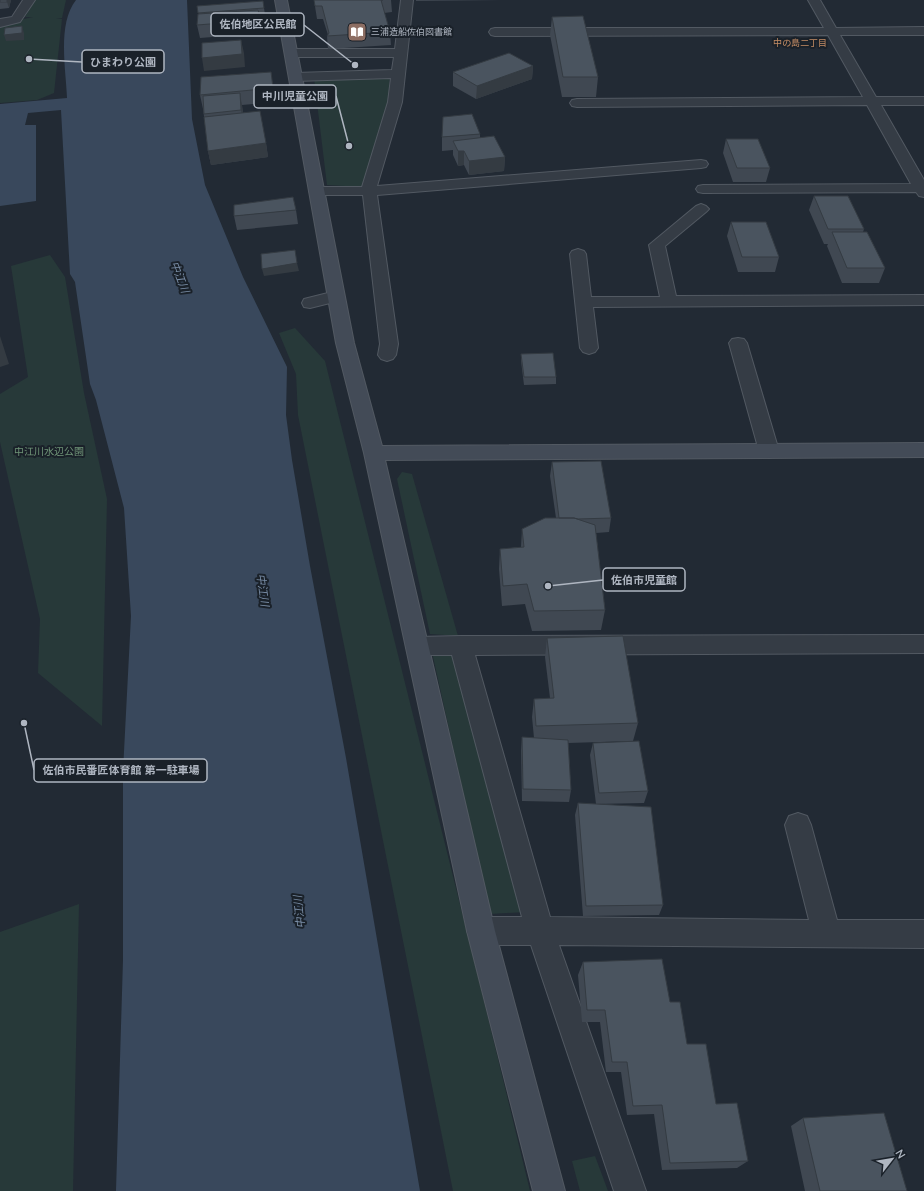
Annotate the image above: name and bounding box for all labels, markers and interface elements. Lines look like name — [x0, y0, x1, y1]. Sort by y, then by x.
callout: 佐伯地区公民館 — [211, 13, 304, 36]
text: 佐伯地区公民館 — [220, 17, 297, 32]
library icon: 三浦造船佐伯図書館 — [346, 21, 368, 43]
place label: 三浦造船佐伯図書館 — [371, 26, 452, 38]
district label: 中の島二丁目 — [773, 37, 827, 49]
callout: ひまわり公園 — [82, 50, 164, 73]
text: ひまわり公園 — [90, 55, 156, 70]
callout: 中川児童公園 — [254, 85, 336, 108]
text: 中川児童公園 — [262, 89, 328, 104]
water label: 中江川 — [167, 259, 193, 296]
park label: 中江川水辺公園 — [14, 445, 84, 459]
callout: 佐伯市児童館 — [603, 568, 685, 591]
water label: 中江川 — [253, 573, 272, 608]
text: 佐伯市児童館 — [611, 573, 677, 588]
callout: 佐伯市民番匠体育館 第一駐車場 — [34, 759, 207, 782]
text: 佐伯市民番匠体育館 第一駐車場 — [43, 763, 199, 778]
water label: 中江川 — [290, 894, 309, 929]
north arrow — [872, 1139, 912, 1179]
text: N — [892, 1147, 909, 1161]

